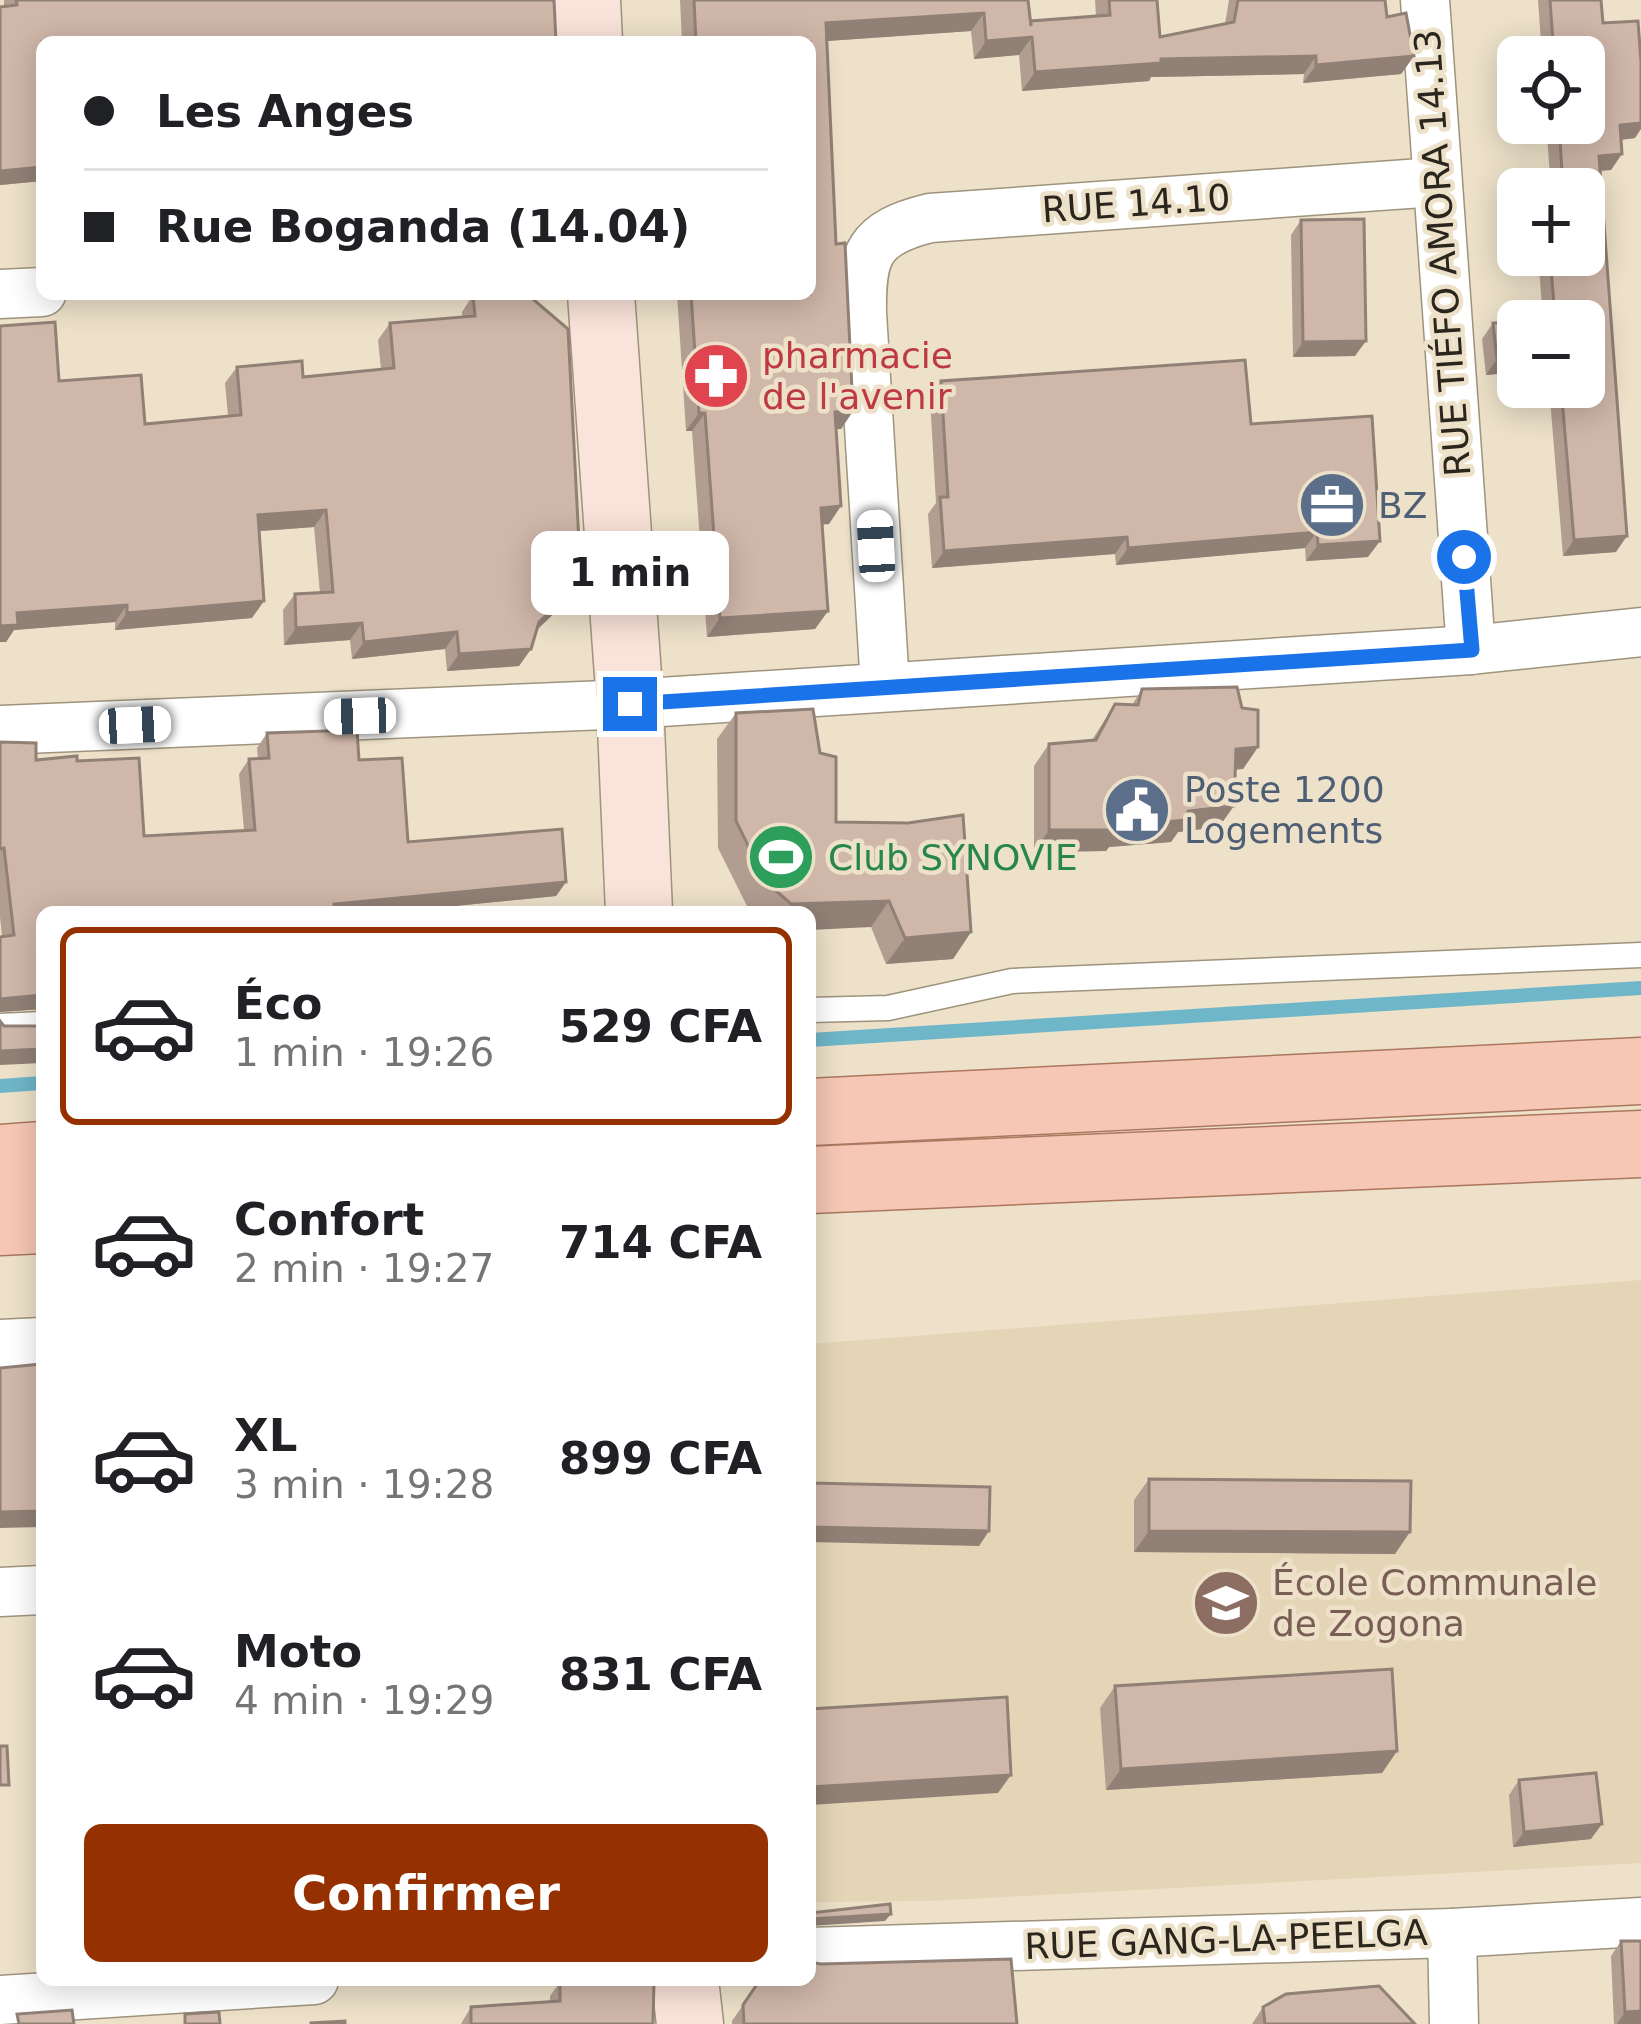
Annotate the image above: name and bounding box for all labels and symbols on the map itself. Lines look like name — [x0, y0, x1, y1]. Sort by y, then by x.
street label: RUE TIÉFO AMORA 14.13 — [1406, 28, 1479, 478]
street label: RUE 14.10 — [1041, 176, 1232, 231]
place label: pharmacie de l'avenir — [762, 335, 953, 417]
pharmacy icon: pharmacie de l'avenir — [681, 341, 751, 411]
office icon: BZ — [1297, 470, 1367, 540]
place label: BZ — [1378, 485, 1427, 526]
car — [856, 509, 896, 583]
callout: 1 min — [531, 530, 729, 614]
route start — [1437, 530, 1491, 584]
route end — [603, 677, 657, 731]
car — [323, 697, 397, 735]
car — [98, 705, 172, 745]
place label: Poste 1200 Logements — [1184, 769, 1385, 851]
public building icon: Poste 1200 Logements — [1102, 775, 1172, 845]
sports icon: Club SYNOVIE — [746, 822, 816, 892]
place label: Club SYNOVIE — [828, 837, 1078, 878]
place label: École Communale de Zogona — [1272, 1562, 1597, 1644]
school or university icon: École Communale de Zogona — [1191, 1568, 1261, 1638]
street label: RUE GANG-LA-PEELGA — [1024, 1912, 1429, 1967]

